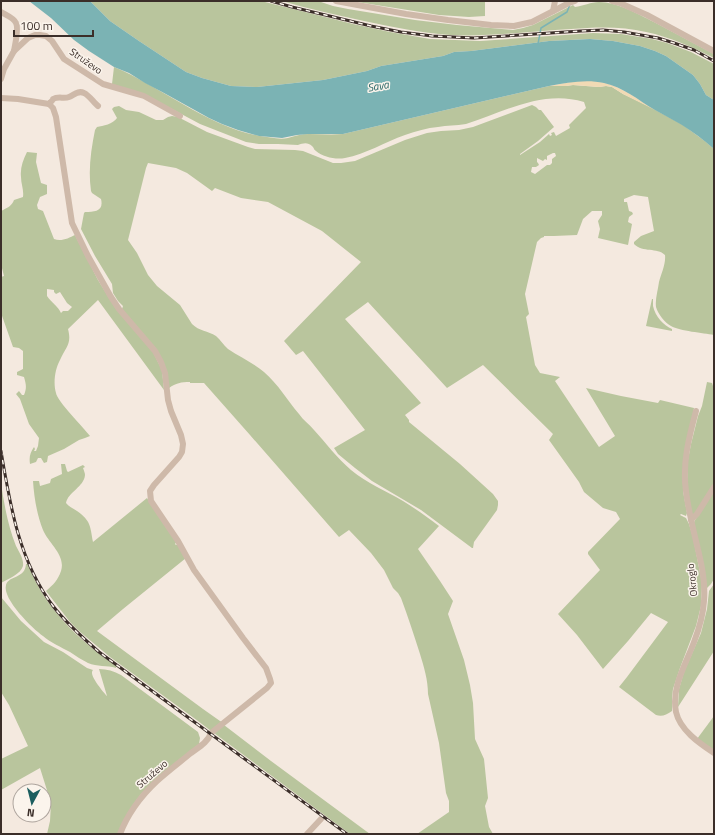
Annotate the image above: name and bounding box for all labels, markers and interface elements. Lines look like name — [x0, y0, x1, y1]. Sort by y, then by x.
scale bar — [14, 12, 93, 38]
text: 100 m — [20, 16, 53, 35]
street label: Struževo — [66, 44, 106, 78]
water label: Sava — [366, 76, 390, 96]
street label: Okroglo — [683, 563, 701, 597]
street label: Struževo — [133, 756, 171, 792]
north arrow — [12, 783, 52, 823]
text: N — [26, 805, 36, 821]

